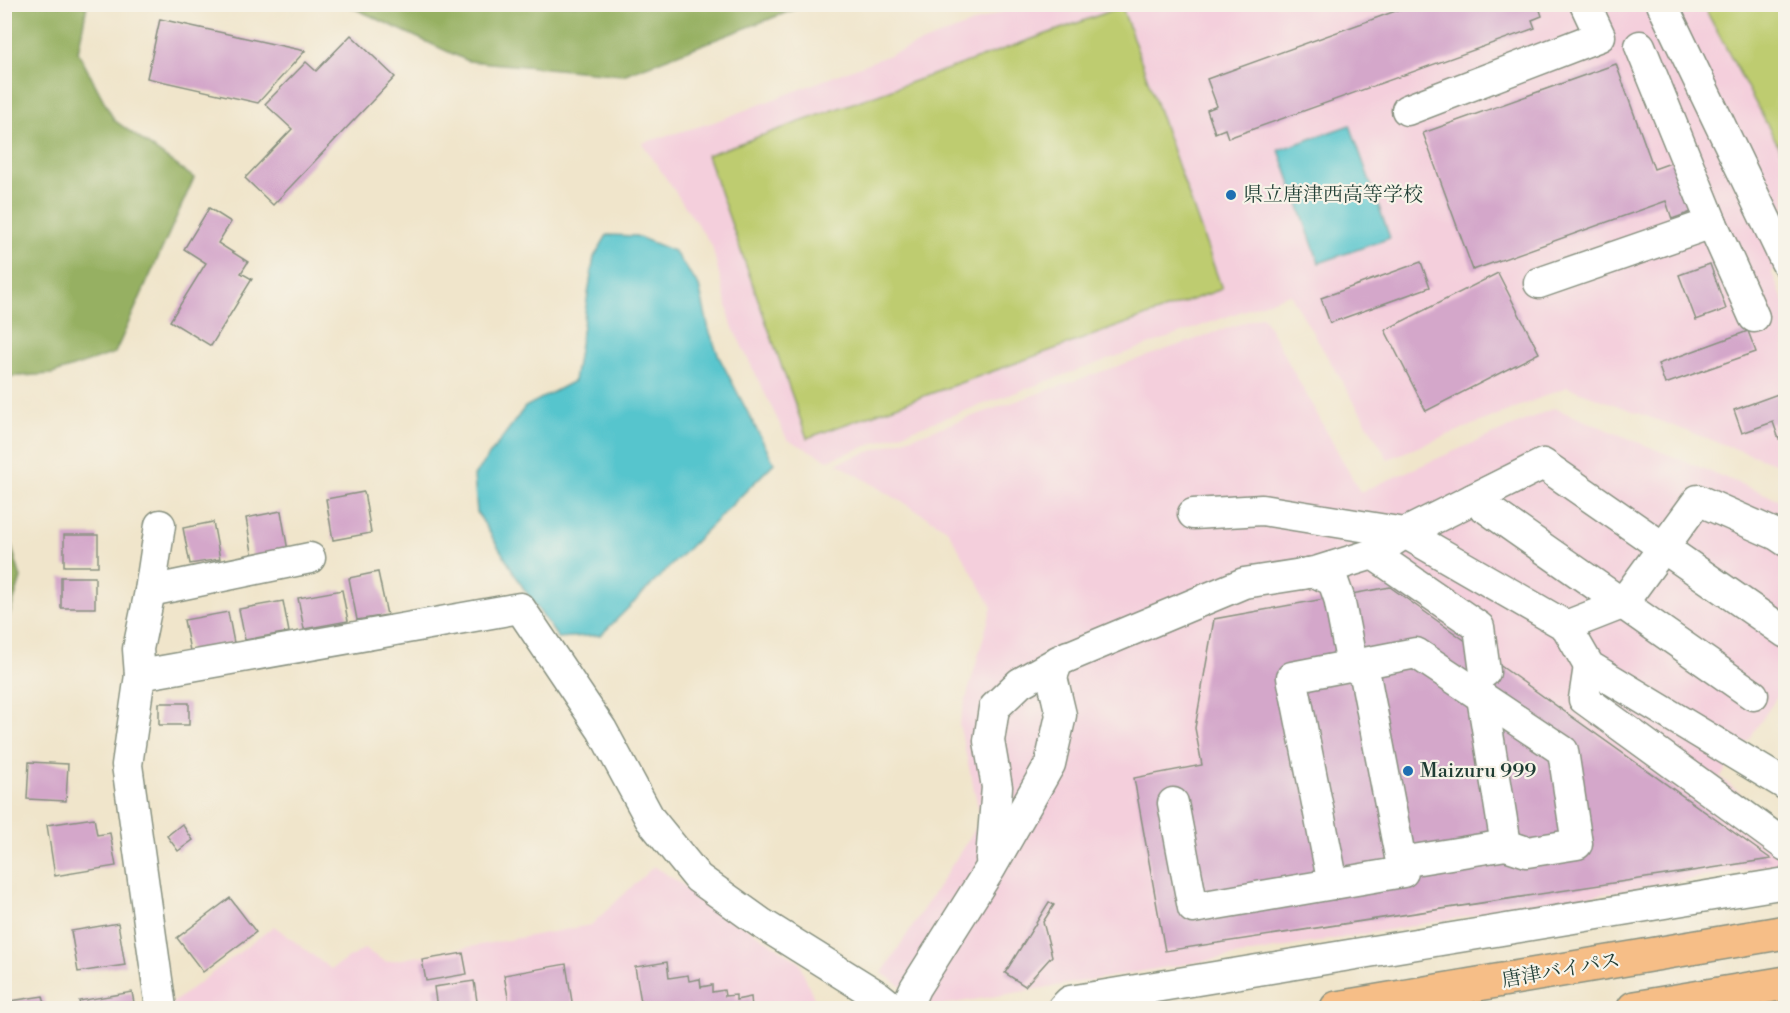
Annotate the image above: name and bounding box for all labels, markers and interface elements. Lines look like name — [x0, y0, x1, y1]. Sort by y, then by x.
place label: 県立唐津西高等学校 — [1243, 183, 1423, 208]
marker: 県立唐津西高等学校 — [1224, 188, 1238, 202]
place label: Maizuru 999 — [1420, 759, 1536, 784]
marker: Maizuru 999 — [1401, 764, 1415, 778]
street label: 唐津バイパス — [1500, 948, 1622, 994]

